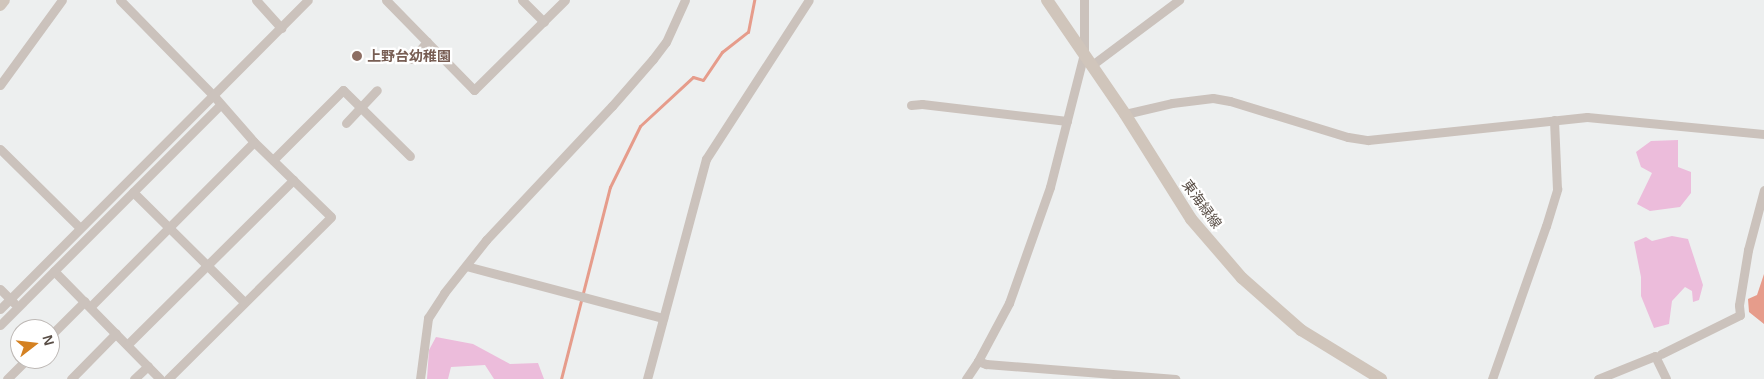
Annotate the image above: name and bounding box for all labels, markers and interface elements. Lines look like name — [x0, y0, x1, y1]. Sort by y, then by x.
place label: 上野台幼稚園 — [367, 48, 451, 64]
marker: 上野台幼稚園 — [351, 50, 363, 62]
street label: 東海緑線 — [1179, 176, 1225, 232]
north arrow — [10, 319, 60, 369]
text: N — [39, 333, 58, 347]

